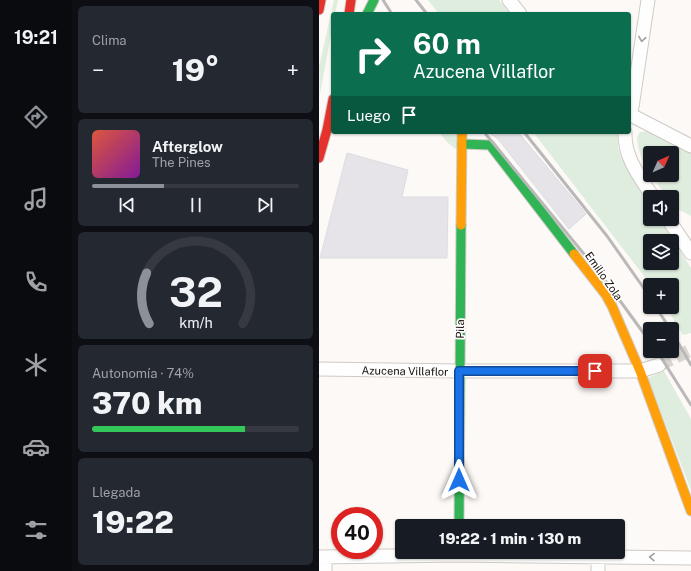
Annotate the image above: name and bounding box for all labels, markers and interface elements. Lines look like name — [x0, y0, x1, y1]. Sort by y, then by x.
text: 19:21 — [14, 27, 58, 48]
text: 60 m — [413, 27, 481, 60]
icon: right — [347, 28, 399, 80]
text: Clima — [92, 33, 127, 48]
one-way arrow — [638, 35, 647, 42]
text: 19° — [172, 52, 219, 88]
text: − — [92, 57, 104, 83]
text: + — [287, 57, 299, 83]
text: Azucena Villaflor — [413, 61, 555, 82]
icon: directions — [22, 103, 50, 131]
icon: arrive — [398, 104, 420, 126]
text: Luego — [347, 107, 390, 124]
text: Afterglow — [152, 138, 223, 155]
north arrow — [643, 146, 679, 182]
map controls — [643, 146, 679, 358]
text: The Pines — [152, 155, 211, 170]
icon: music — [22, 185, 50, 213]
button: sound — [643, 190, 679, 226]
icon: previous — [116, 194, 138, 216]
icon: pause — [185, 194, 207, 216]
icon: next — [254, 194, 276, 216]
button: layers — [643, 234, 679, 270]
street label: Emilio Zola — [583, 250, 625, 302]
text: 32 — [168, 266, 223, 315]
icon: phone — [22, 268, 50, 296]
button: + — [643, 278, 679, 314]
text: km/h — [179, 313, 212, 330]
street label: Pila — [454, 319, 466, 339]
button: − — [643, 322, 679, 358]
icon: climate — [22, 351, 50, 379]
pin — [578, 354, 612, 388]
icon: arrive — [584, 360, 606, 382]
street label: Azucena Villaflor — [361, 364, 449, 378]
text: Autonomía · 74% — [92, 366, 194, 381]
text: 370 km — [92, 385, 202, 421]
icon: car — [22, 433, 50, 461]
position arrow — [438, 459, 480, 501]
text: Llegada — [92, 485, 140, 500]
text: 19:22 — [92, 504, 174, 540]
speed limit sign: 40 — [331, 507, 383, 559]
icon: filters — [22, 516, 50, 544]
text: 19:22 · 1 min · 130 m — [439, 530, 581, 547]
one-way arrow — [649, 553, 655, 561]

